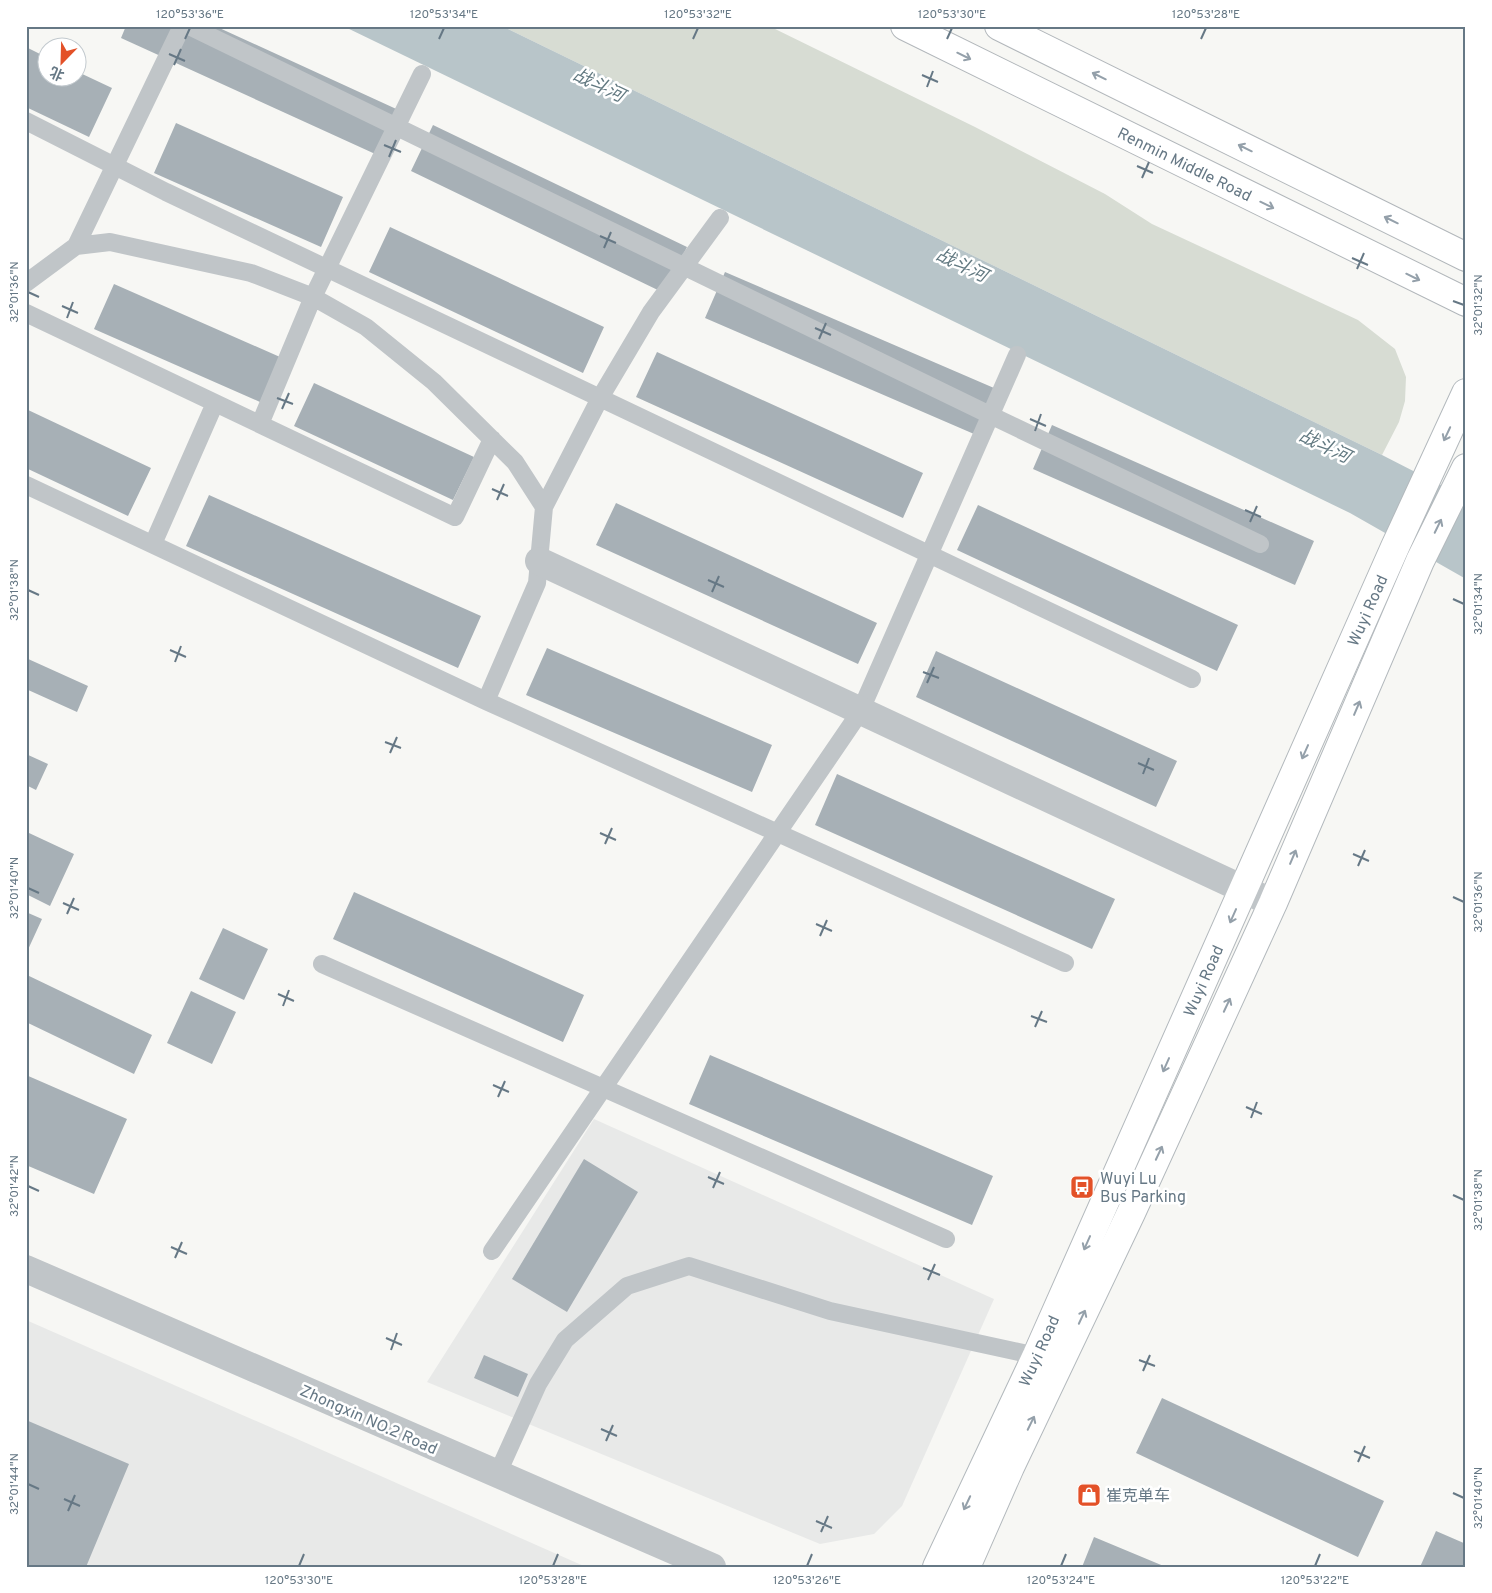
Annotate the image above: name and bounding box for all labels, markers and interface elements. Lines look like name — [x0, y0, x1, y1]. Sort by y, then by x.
text: 120°53'36"E — [156, 7, 224, 23]
text: 120°53'34"E — [410, 7, 478, 23]
text: 120°53'32"E — [664, 7, 732, 23]
text: 120°53'30"E — [918, 7, 986, 23]
text: 120°53'28"E — [1172, 7, 1240, 23]
north arrow — [38, 38, 88, 88]
one-way arrow — [956, 51, 971, 61]
text: 北 — [48, 62, 67, 83]
water label: 战斗河 — [569, 64, 630, 110]
one-way arrow — [1092, 71, 1107, 80]
street label: Renmin Middle Road — [1114, 124, 1255, 207]
one-way arrow — [1238, 143, 1253, 152]
one-way arrow — [1259, 201, 1274, 210]
one-way arrow — [1383, 214, 1398, 224]
water label: 战斗河 — [932, 244, 993, 290]
text: 32°01'36"N — [7, 261, 23, 323]
one-way arrow — [1405, 272, 1420, 282]
text: 32°01'32"N — [1471, 274, 1487, 336]
water label: 战斗河 — [1295, 425, 1356, 471]
one-way arrow — [1442, 426, 1451, 441]
one-way arrow — [1433, 519, 1443, 534]
text: 32°01'38"N — [7, 559, 23, 621]
street label: Wuyi Road — [1344, 572, 1393, 650]
text: 32°01'34"N — [1471, 573, 1487, 635]
one-way arrow — [1353, 701, 1363, 716]
one-way arrow — [1300, 744, 1309, 759]
one-way arrow — [1289, 850, 1299, 865]
text: 32°01'40"N — [7, 857, 23, 919]
text: 32°01'36"N — [1471, 871, 1487, 933]
one-way arrow — [1227, 908, 1237, 923]
street label: Wuyi Road — [1180, 943, 1229, 1020]
one-way arrow — [1222, 998, 1232, 1013]
one-way arrow — [1161, 1057, 1171, 1072]
one-way arrow — [1154, 1146, 1164, 1161]
text: 32°01'42"N — [7, 1155, 23, 1217]
text: 32°01'38"N — [1471, 1169, 1487, 1231]
place label: Wuyi Lu Bus Parking — [1100, 1170, 1186, 1208]
bus stop icon: Wuyi Lu Bus Parking — [1069, 1174, 1095, 1200]
one-way arrow — [1081, 1235, 1091, 1250]
one-way arrow — [1077, 1310, 1087, 1325]
street label: Wuyi Road — [1016, 1313, 1065, 1390]
street label: Zhongxin NO.2 Road — [296, 1381, 440, 1460]
one-way arrow — [1027, 1416, 1037, 1431]
text: 32°01'44"N — [7, 1453, 23, 1515]
text: 32°01'40"N — [1471, 1467, 1487, 1529]
shop icon: 崔克单车 — [1076, 1482, 1102, 1508]
place label: 崔克单车 — [1106, 1487, 1170, 1507]
one-way arrow — [962, 1495, 972, 1510]
text: 120°53'30"E — [265, 1573, 333, 1589]
text: 120°53'28"E — [519, 1573, 587, 1589]
text: 120°53'26"E — [773, 1573, 841, 1589]
text: 120°53'24"E — [1027, 1573, 1095, 1589]
text: 120°53'22"E — [1281, 1573, 1349, 1589]

